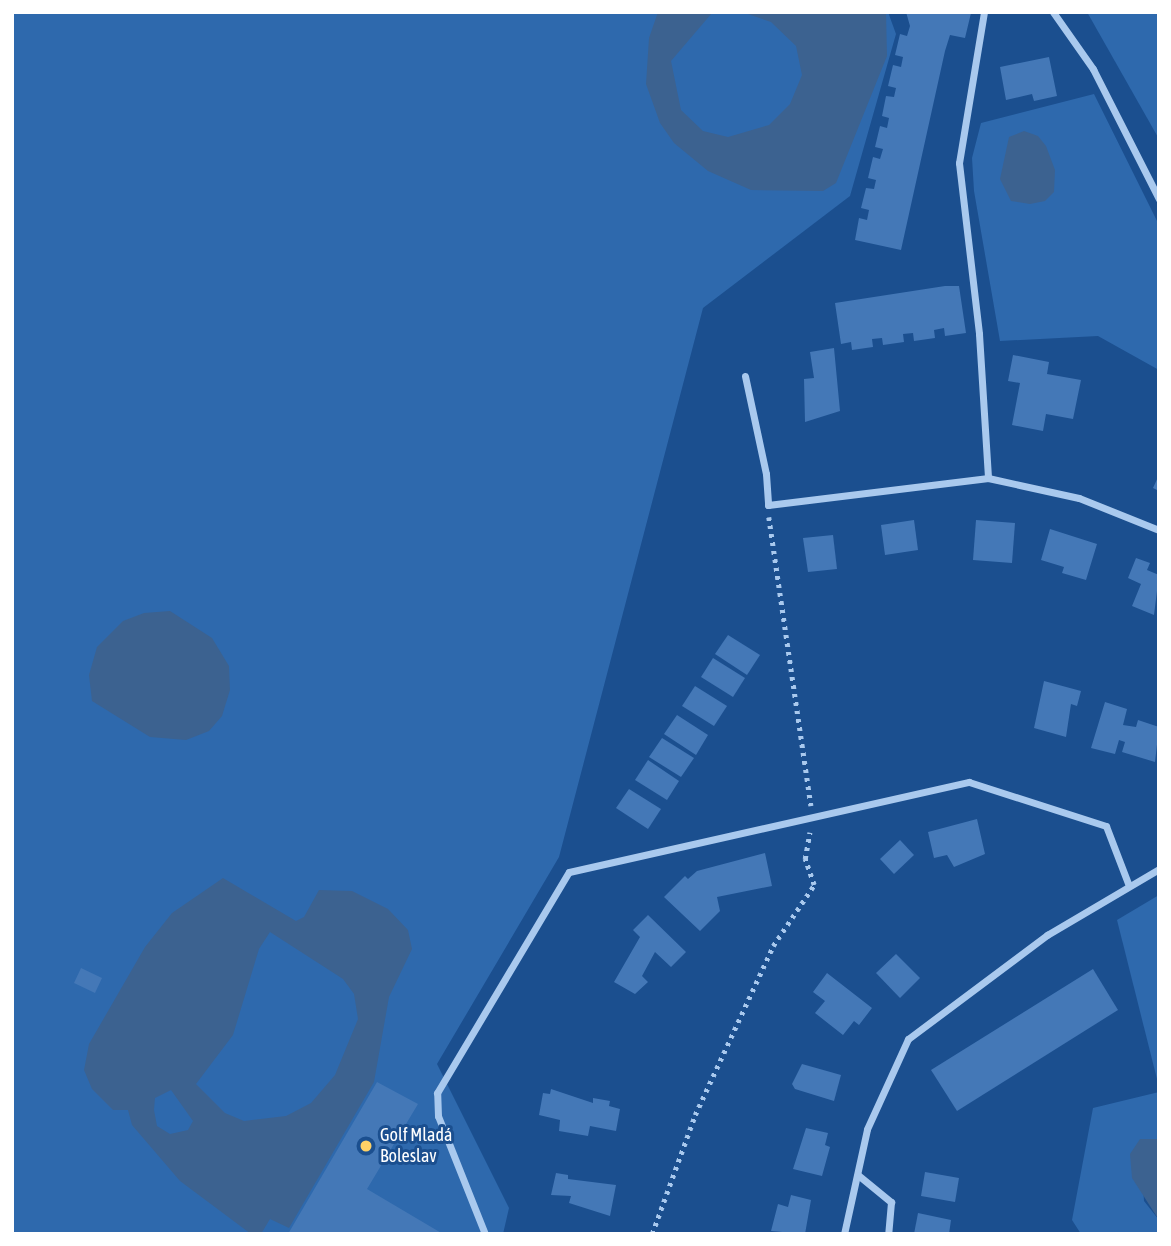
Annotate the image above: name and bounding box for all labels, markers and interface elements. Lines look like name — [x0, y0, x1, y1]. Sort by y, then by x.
place label: Golf Mladá Boleslav — [380, 1125, 452, 1168]
marker: Golf Mladá Boleslav — [358, 1138, 374, 1154]

